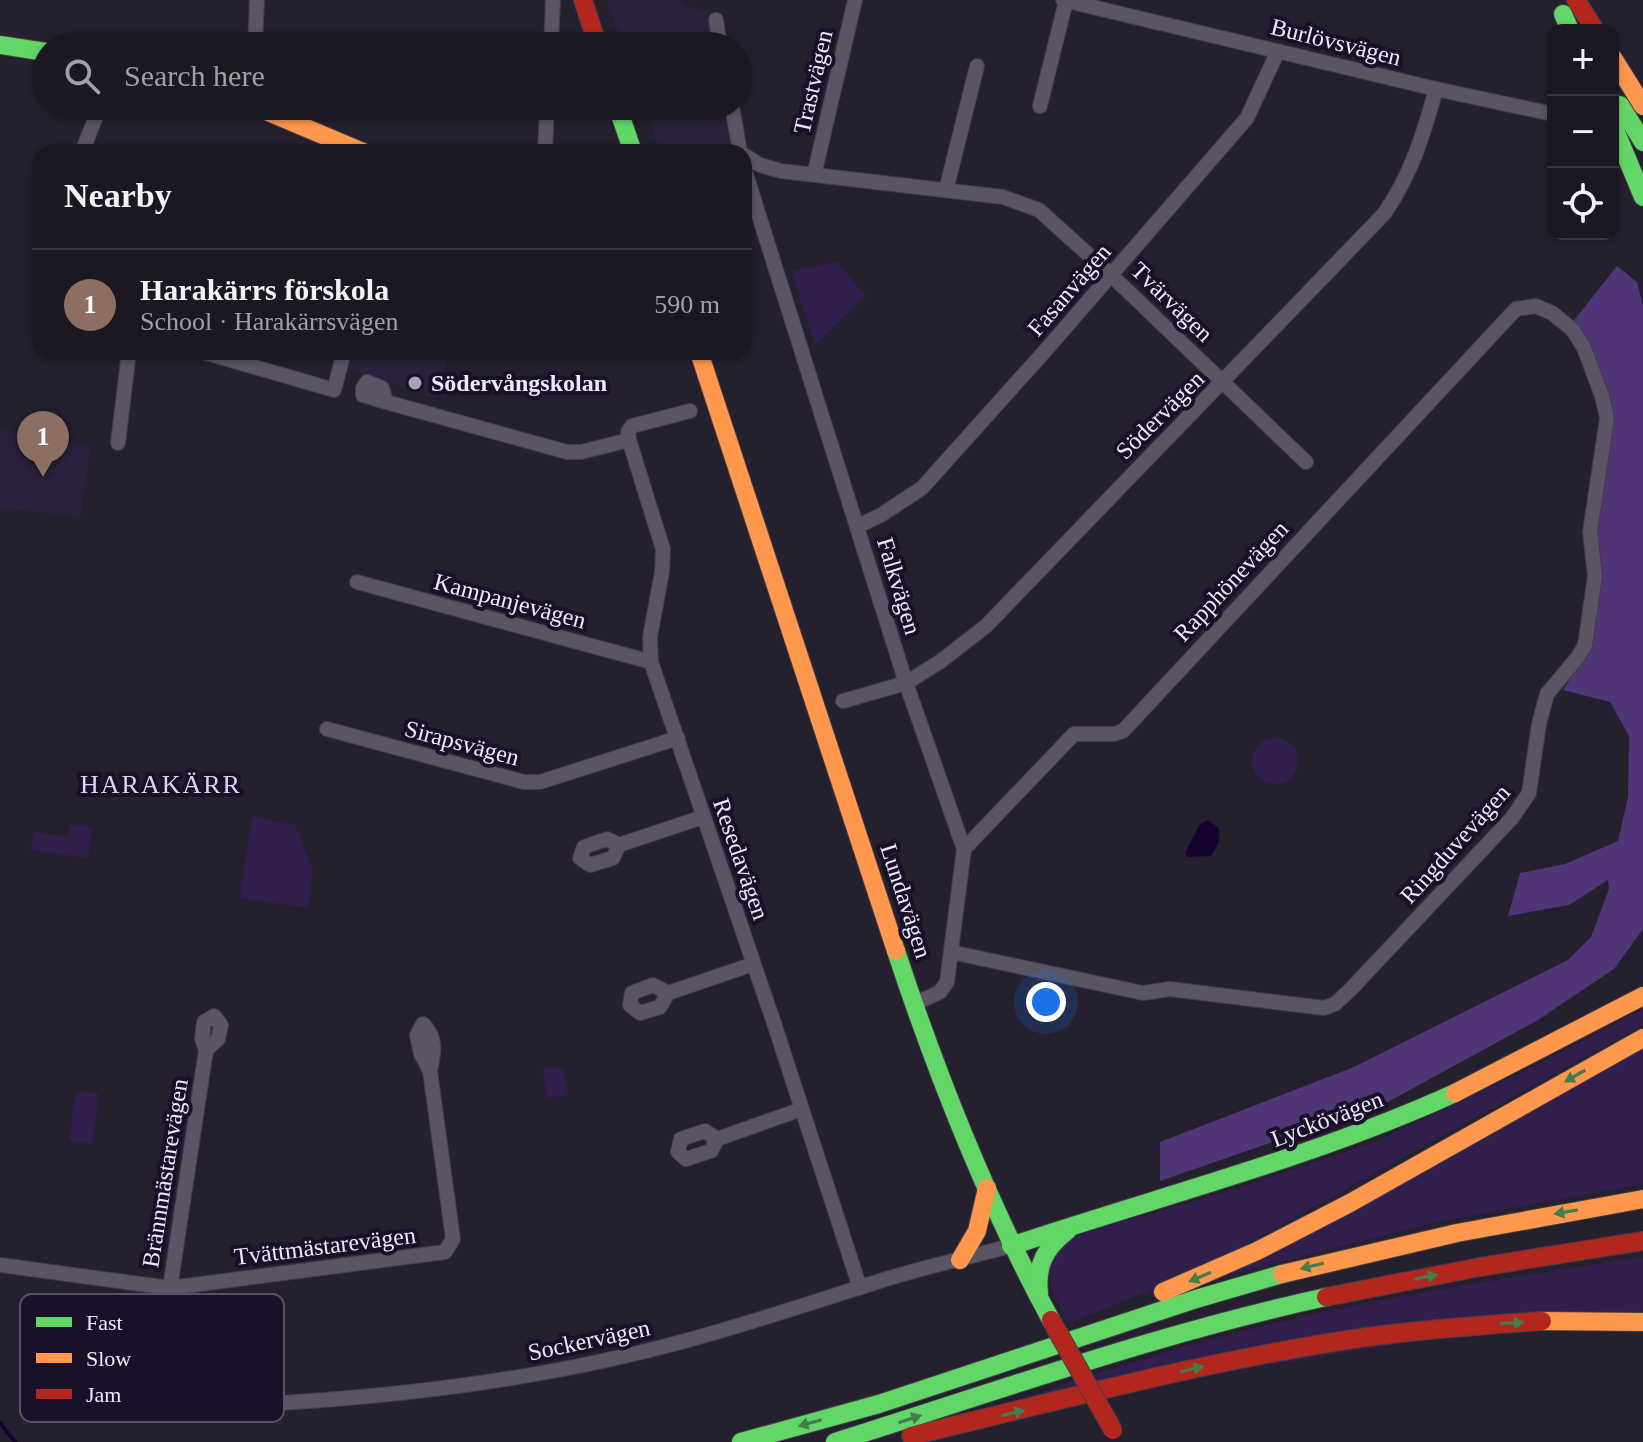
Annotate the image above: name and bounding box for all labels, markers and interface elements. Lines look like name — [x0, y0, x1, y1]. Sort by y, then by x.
street label: Burlövsvägen — [1268, 13, 1404, 71]
map controls — [1547, 24, 1619, 240]
button: + — [1547, 24, 1619, 96]
street label: Trastvägen — [788, 28, 838, 136]
search box — [32, 32, 752, 120]
icon: search — [60, 54, 104, 98]
text: Search here — [124, 59, 265, 92]
button: − — [1547, 96, 1619, 168]
button: locate — [1547, 168, 1619, 240]
text: Nearby — [64, 177, 172, 214]
street label: Fasanvägen — [1022, 239, 1116, 341]
street label: Tvärvägen — [1126, 257, 1218, 347]
text: Harakärrs förskola — [140, 273, 389, 306]
text: 1 — [84, 290, 97, 319]
text: 590 m — [654, 290, 720, 319]
text: School · Harakärrsvägen — [140, 307, 398, 336]
street label: Södervägen — [1111, 366, 1209, 464]
place label: Södervångskolan — [431, 370, 607, 396]
marker: Södervångskolan — [406, 374, 424, 392]
pin: 1 — [17, 411, 69, 477]
street label: Rapphönevägen — [1169, 516, 1293, 646]
street label: Falkvägen — [872, 534, 926, 638]
street label: Kampanjevägen — [431, 568, 589, 634]
street label: Sirapsvägen — [402, 715, 522, 771]
district label: HARAKÄRR — [80, 770, 242, 799]
street label: Ringduvevägen — [1395, 779, 1515, 909]
street label: Resedavägen — [708, 795, 774, 923]
street label: Lundavägen — [875, 841, 937, 961]
your location — [1026, 982, 1066, 1022]
one-way arrow — [1564, 1069, 1586, 1083]
street label: Brännmästarevägen — [137, 1077, 193, 1269]
street label: Lyckövägen — [1268, 1086, 1386, 1152]
one-way arrow — [1553, 1207, 1578, 1219]
street label: Tvättmästarevägen — [233, 1222, 417, 1270]
one-way arrow — [1299, 1260, 1324, 1273]
one-way arrow — [1414, 1270, 1439, 1283]
one-way arrow — [1188, 1271, 1211, 1284]
legend — [20, 1294, 284, 1422]
text: Fast — [86, 1310, 123, 1335]
street label: Sockervägen — [526, 1314, 652, 1366]
one-way arrow — [1500, 1316, 1525, 1329]
text: Slow — [86, 1346, 131, 1371]
one-way arrow — [1180, 1362, 1205, 1375]
text: Jam — [86, 1382, 121, 1407]
one-way arrow — [1001, 1406, 1026, 1418]
one-way arrow — [898, 1412, 922, 1425]
one-way arrow — [797, 1417, 821, 1430]

